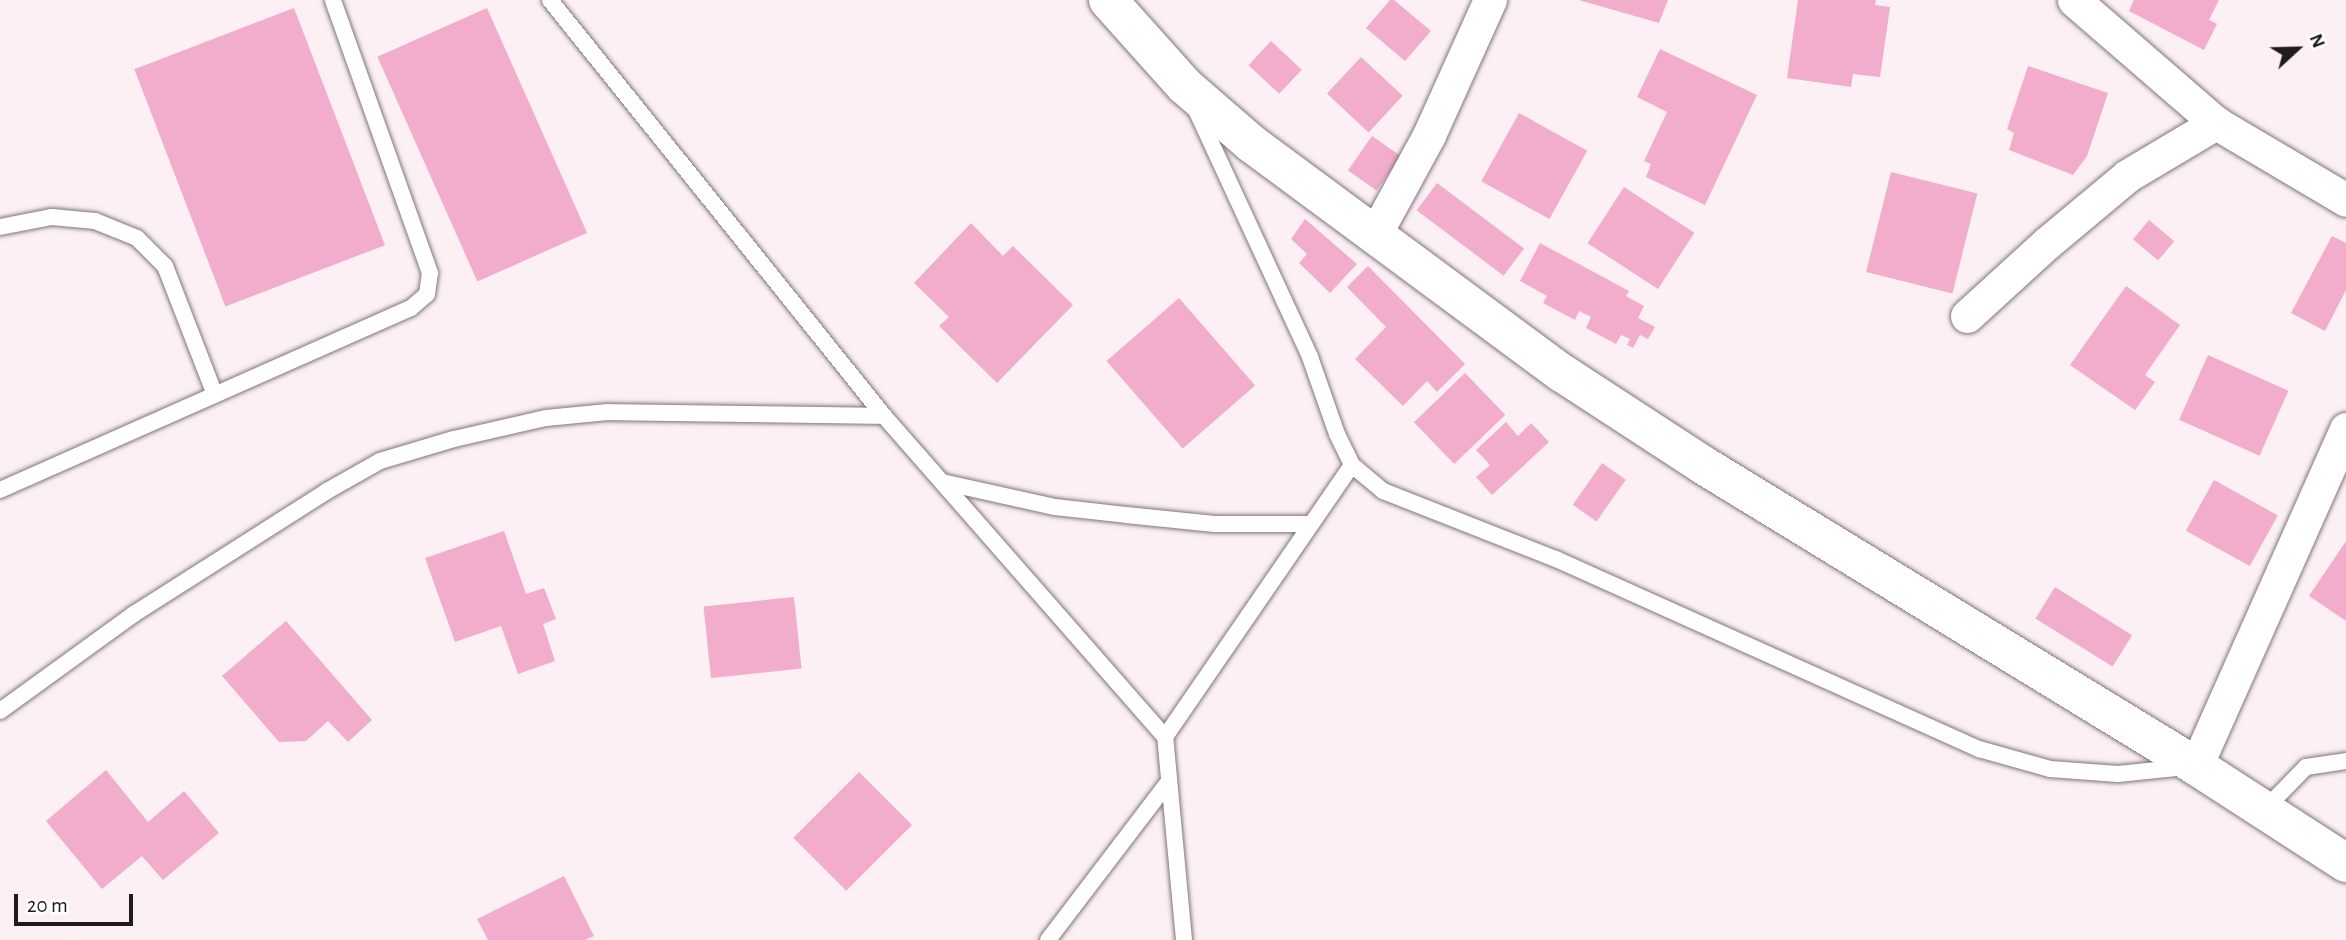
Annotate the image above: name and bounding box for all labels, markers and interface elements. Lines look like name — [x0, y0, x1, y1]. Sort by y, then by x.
north arrow — [2262, 14, 2332, 84]
text: N — [2306, 31, 2328, 51]
scale bar — [18, 880, 136, 924]
text: 20 m — [27, 895, 68, 916]

